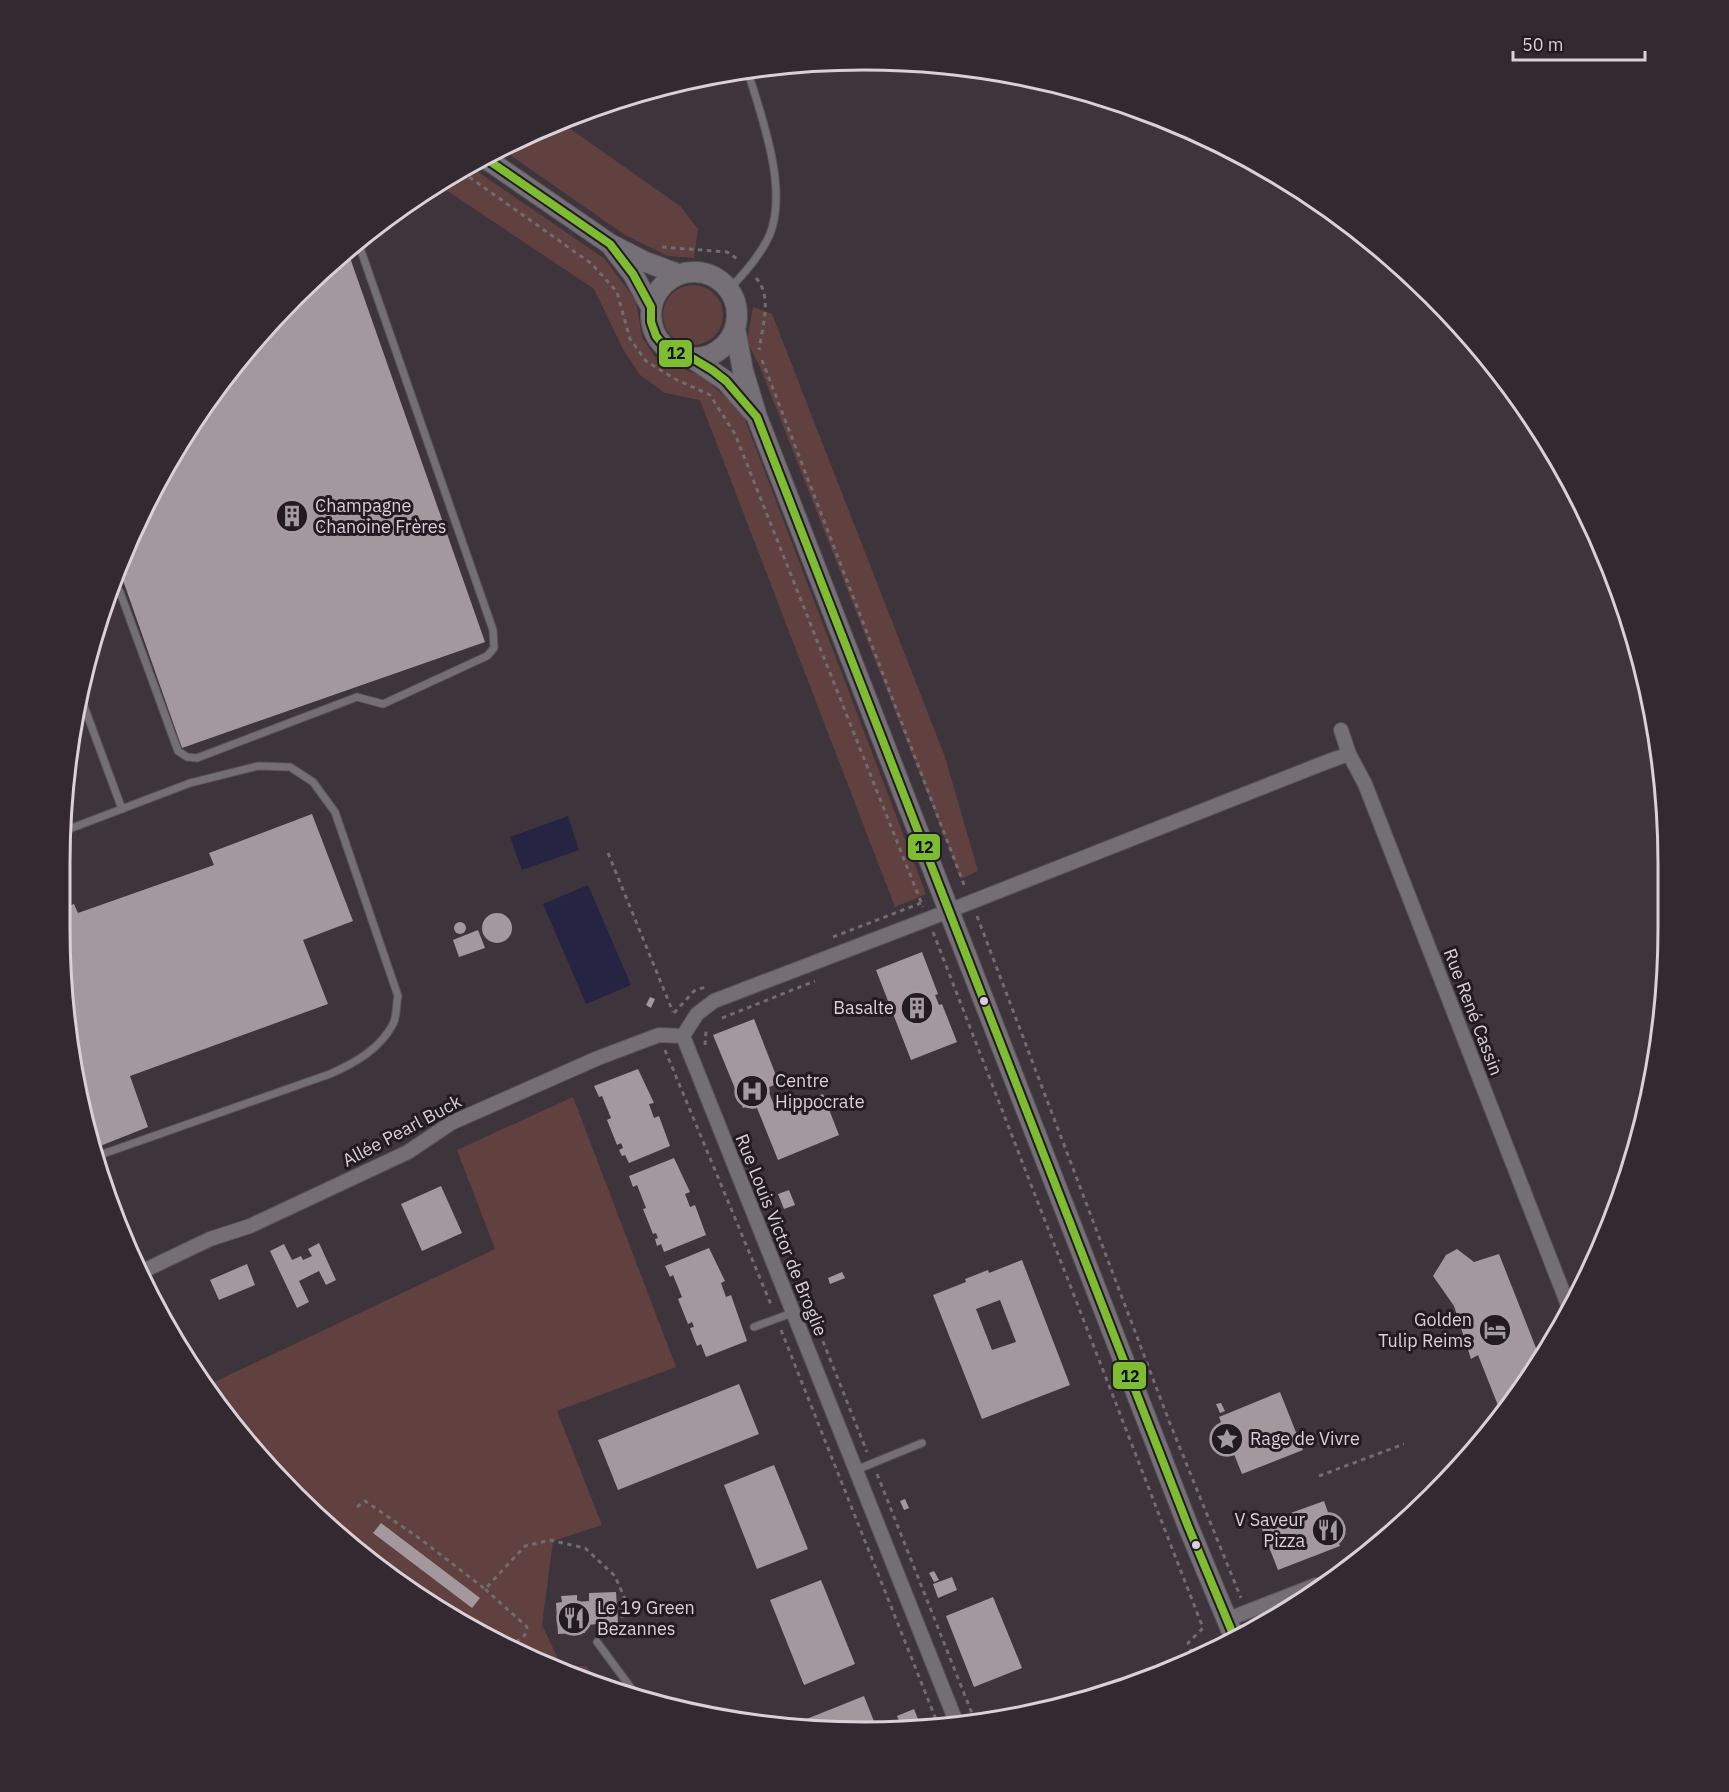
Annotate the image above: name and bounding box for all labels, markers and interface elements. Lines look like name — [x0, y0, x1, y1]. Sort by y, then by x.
scale bar — [1513, 24, 1645, 62]
text: 50 m — [1522, 33, 1564, 56]
line badge: 12 — [658, 339, 693, 368]
text: 12 — [666, 343, 686, 363]
place label: Champagne Chanoine Frères — [315, 494, 446, 538]
building icon: Champagne Chanoine Frères — [274, 498, 310, 534]
line badge: 12 — [907, 833, 941, 861]
text: 12 — [914, 837, 934, 857]
street label: Rue René Cassin — [1439, 945, 1508, 1079]
building icon: Basalte — [899, 990, 935, 1026]
unlabelled marker — [978, 995, 990, 1007]
place label: Basalte — [833, 996, 894, 1019]
place label: Centre Hippocrate — [775, 1069, 865, 1113]
hospital icon: Centre Hippocrate — [734, 1073, 770, 1109]
street label: Allée Pearl Buck — [338, 1089, 466, 1172]
street label: Rue Louis Victor de Broglie — [730, 1130, 833, 1339]
place label: Golden Tulip Reims — [1378, 1308, 1472, 1352]
hotel icon: Golden Tulip Reims — [1477, 1312, 1513, 1348]
line badge: 12 — [1112, 1361, 1147, 1390]
text: 12 — [1120, 1366, 1140, 1386]
place icon: Rage de Vivre — [1209, 1421, 1245, 1457]
place label: Rage de Vivre — [1250, 1427, 1360, 1450]
place label: V Saveur Pizza — [1234, 1508, 1305, 1552]
restaurant icon: V Saveur Pizza — [1310, 1512, 1346, 1548]
unlabelled marker — [1190, 1539, 1202, 1551]
place label: Le 19 Green Bezannes — [597, 1596, 695, 1640]
restaurant icon: Le 19 Green Bezannes — [556, 1600, 592, 1636]

